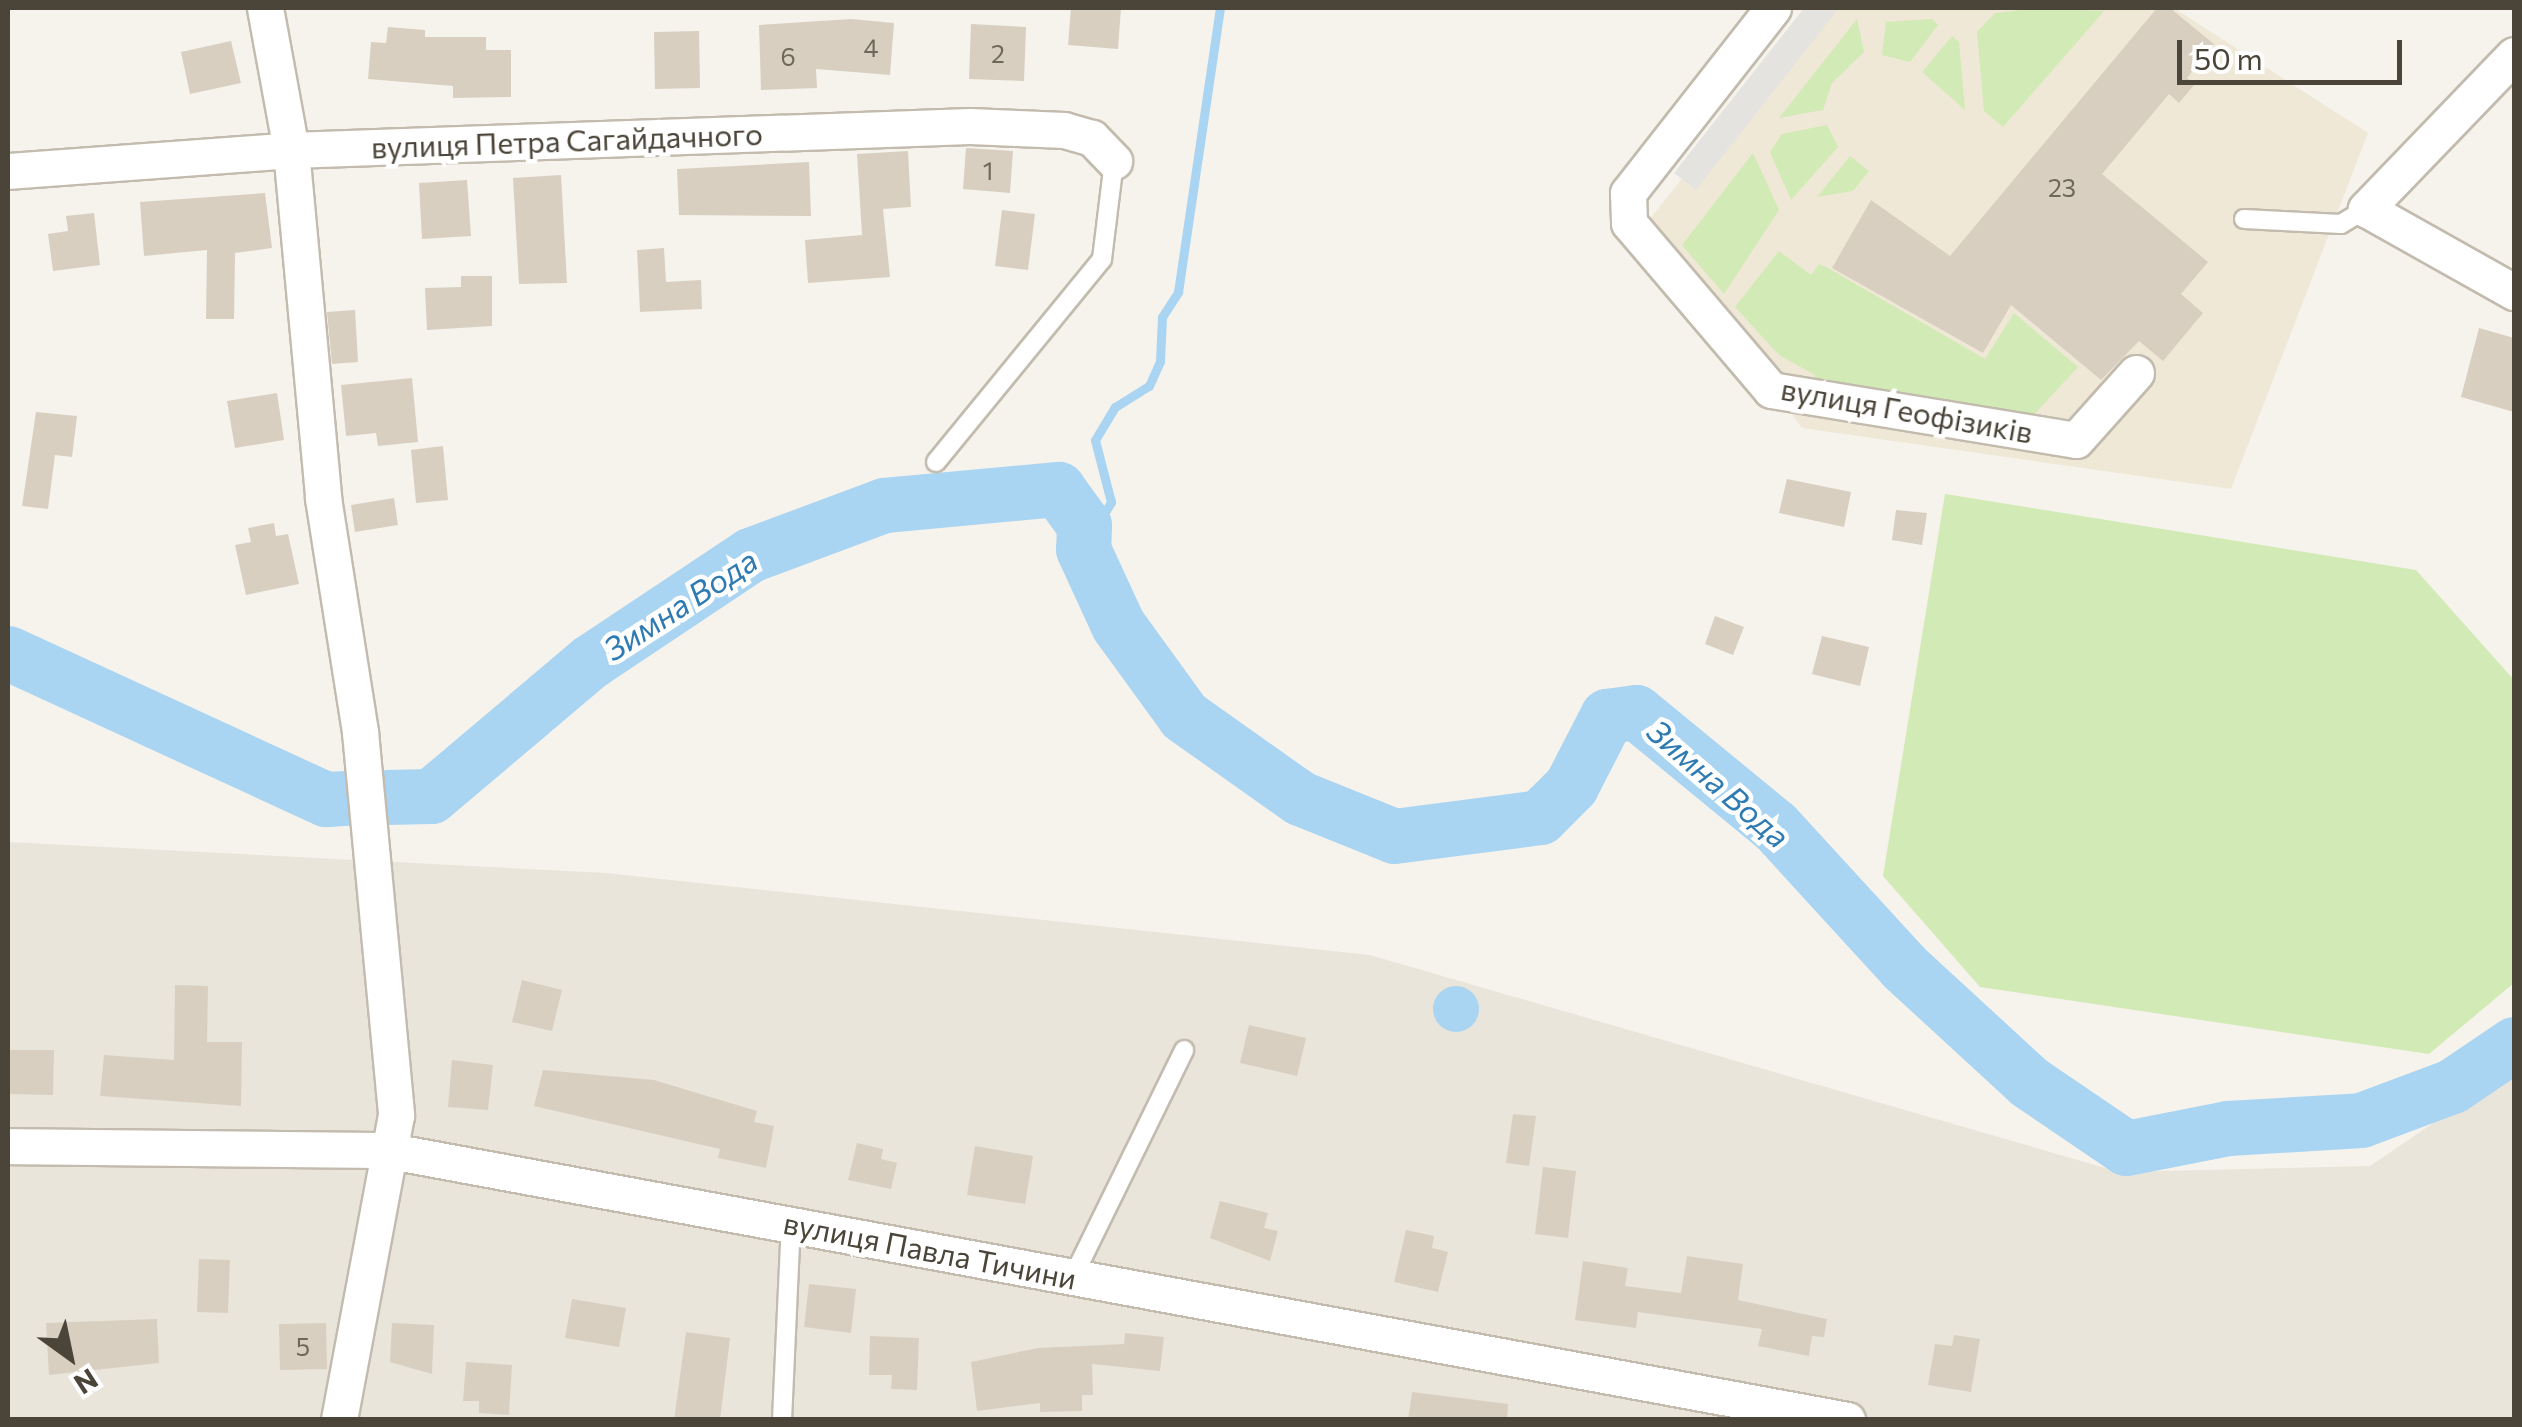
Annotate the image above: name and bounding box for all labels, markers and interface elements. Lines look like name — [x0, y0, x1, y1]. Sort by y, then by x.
scale bar — [2182, 20, 2407, 82]
house number: 4 — [864, 32, 878, 62]
house number: 2 — [991, 38, 1005, 68]
text: 50 m — [2194, 39, 2263, 76]
house number: 6 — [780, 41, 796, 71]
street label: вулиця Петра Сагайдачного — [371, 115, 763, 165]
house number: 1 — [983, 155, 993, 185]
house number: 23 — [2048, 172, 2076, 202]
street label: вулиця Геофізиків — [1778, 370, 2036, 450]
water label: Зимна Вода — [596, 540, 764, 668]
water label: Зимна Вода — [1640, 711, 1798, 855]
street label: вулиця Павла Тичини — [780, 1204, 1080, 1296]
north arrow — [20, 1307, 120, 1407]
house number: 5 — [296, 1331, 310, 1361]
text: N — [68, 1362, 104, 1402]

